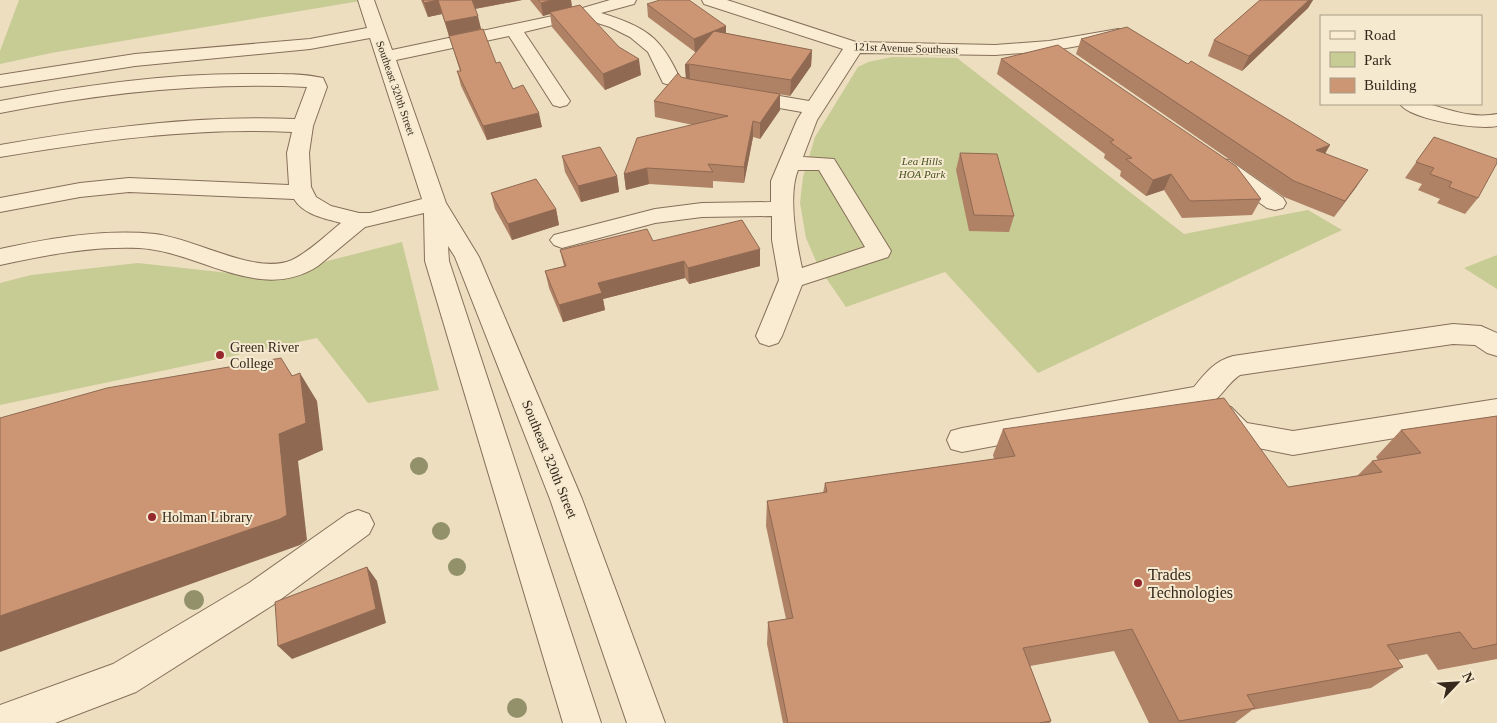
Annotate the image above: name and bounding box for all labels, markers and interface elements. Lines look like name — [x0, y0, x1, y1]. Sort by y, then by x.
legend — [1320, 15, 1482, 105]
text: Road — [1364, 27, 1396, 43]
street label: Southeast 320th Street — [374, 39, 418, 137]
street label: 121st Avenue Southeast — [853, 40, 959, 56]
text: Park — [1364, 52, 1392, 68]
text: Building — [1364, 77, 1417, 93]
park label: Lea Hills HOA Park — [898, 155, 946, 180]
place label: Green River College — [230, 340, 299, 371]
marker: Green River College — [214, 349, 226, 361]
street label: Southeast 320th Street — [519, 398, 580, 520]
place label: Holman Library — [162, 510, 253, 525]
marker: Holman Library — [146, 511, 158, 523]
place label: Trades Technologies — [1148, 566, 1233, 602]
marker: Trades Technologies — [1132, 577, 1144, 589]
north arrow — [1432, 658, 1482, 708]
text: N — [1459, 670, 1477, 685]

